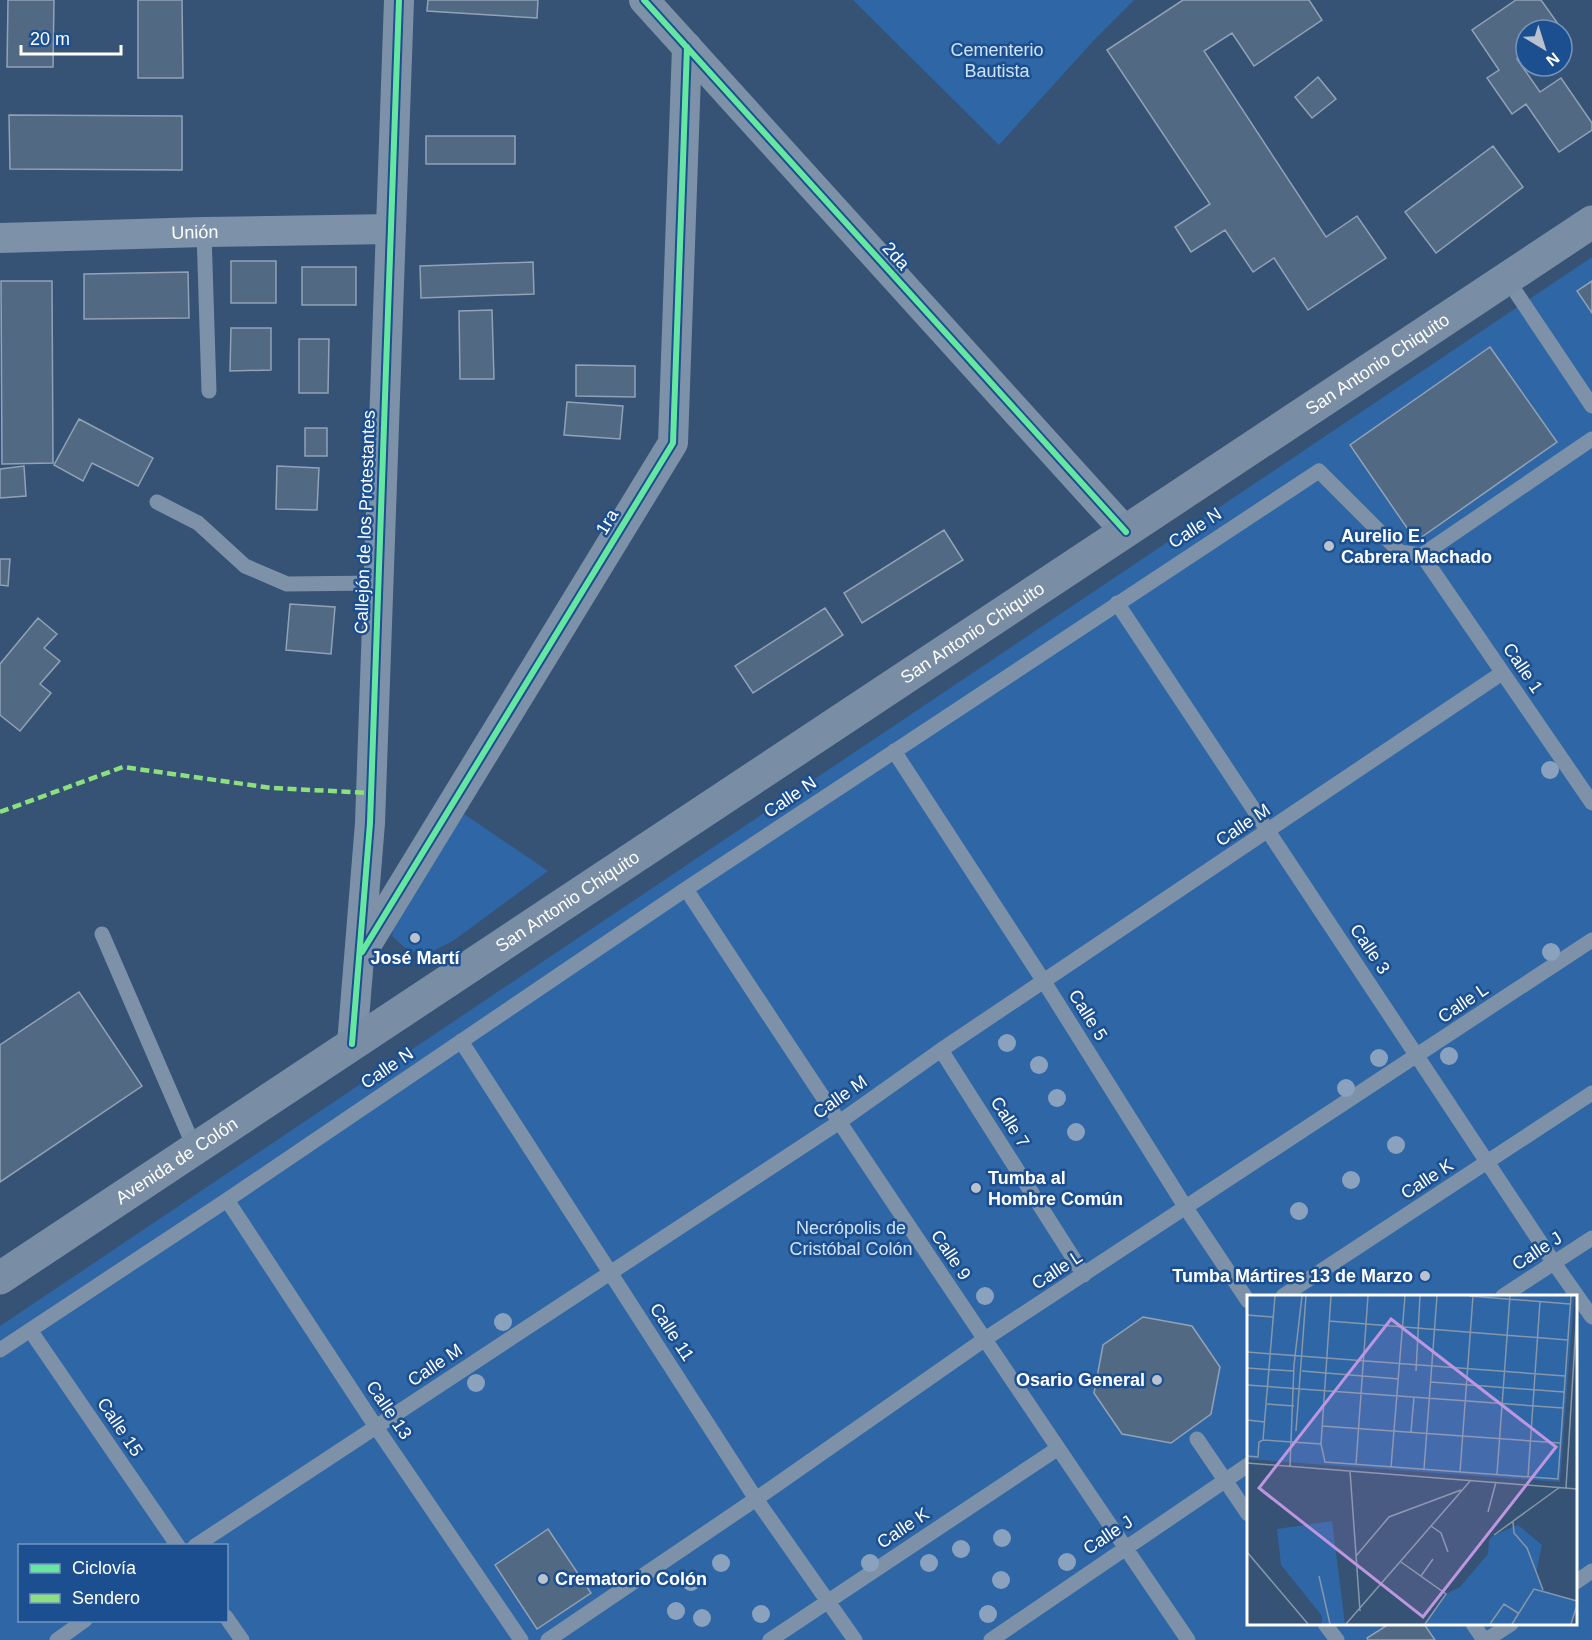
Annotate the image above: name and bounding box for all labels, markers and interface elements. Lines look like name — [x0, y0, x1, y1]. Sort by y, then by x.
scale bar — [21, 18, 122, 56]
north arrow — [1514, 18, 1574, 78]
text: 20 m — [30, 29, 70, 49]
park label: Cementerio Bautista — [950, 40, 1044, 81]
text: N — [1543, 49, 1563, 70]
street label: Unión — [171, 222, 219, 243]
street label: 2da — [879, 238, 914, 275]
street label: San Antonio Chiquito — [1302, 309, 1453, 419]
street label: Callejón de los Protestantes — [351, 410, 379, 634]
street label: Calle N — [1165, 504, 1225, 552]
street label: 1ra — [592, 505, 623, 538]
place label: Aurelio E. Cabrera Machado — [1341, 526, 1492, 567]
marker: Aurelio E. Cabrera Machado — [1322, 539, 1336, 553]
street label: San Antonio Chiquito — [897, 578, 1048, 688]
street label: Calle 1 — [1499, 639, 1547, 697]
street label: Calle N — [760, 772, 820, 822]
street label: Calle M — [1212, 800, 1274, 850]
street label: San Antonio Chiquito — [492, 847, 643, 956]
street label: Calle 3 — [1346, 920, 1394, 978]
marker: José Martí — [408, 931, 422, 945]
place label: José Martí — [370, 948, 461, 968]
street label: Calle L — [1434, 979, 1492, 1027]
street label: Calle 5 — [1065, 986, 1111, 1044]
street label: Calle N — [357, 1043, 417, 1093]
street label: Calle M — [809, 1071, 871, 1123]
street label: Calle 7 — [987, 1093, 1033, 1151]
street label: Avenida de Colón — [112, 1113, 241, 1208]
street label: Calle K — [1397, 1155, 1457, 1203]
place label: Tumba al Hombre Común — [988, 1168, 1123, 1209]
marker: Tumba al Hombre Común — [969, 1181, 983, 1195]
park label: Necrópolis de Cristóbal Colón — [789, 1218, 913, 1259]
street label: Calle 9 — [927, 1226, 975, 1284]
street label: Calle J — [1508, 1228, 1566, 1274]
street label: Calle L — [1028, 1246, 1086, 1294]
place label: Tumba Mártires 13 de Marzo — [1172, 1266, 1413, 1286]
marker: Tumba Mártires 13 de Marzo — [1418, 1269, 1432, 1283]
inset map — [1247, 1295, 1577, 1625]
street label: Calle 11 — [646, 1299, 698, 1365]
street label: Calle M — [404, 1340, 466, 1390]
place label: Osario General — [1016, 1370, 1145, 1390]
marker: Osario General — [1150, 1373, 1164, 1387]
street label: Calle 13 — [362, 1377, 416, 1443]
street label: Calle 15 — [93, 1394, 147, 1460]
street label: Calle K — [873, 1503, 933, 1553]
street label: Calle J — [1080, 1511, 1136, 1559]
legend — [18, 1544, 228, 1622]
text: Ciclovía — [72, 1558, 137, 1578]
place label: Crematorio Colón — [555, 1569, 707, 1589]
marker: Crematorio Colón — [536, 1572, 550, 1586]
text: Sendero — [72, 1588, 140, 1608]

